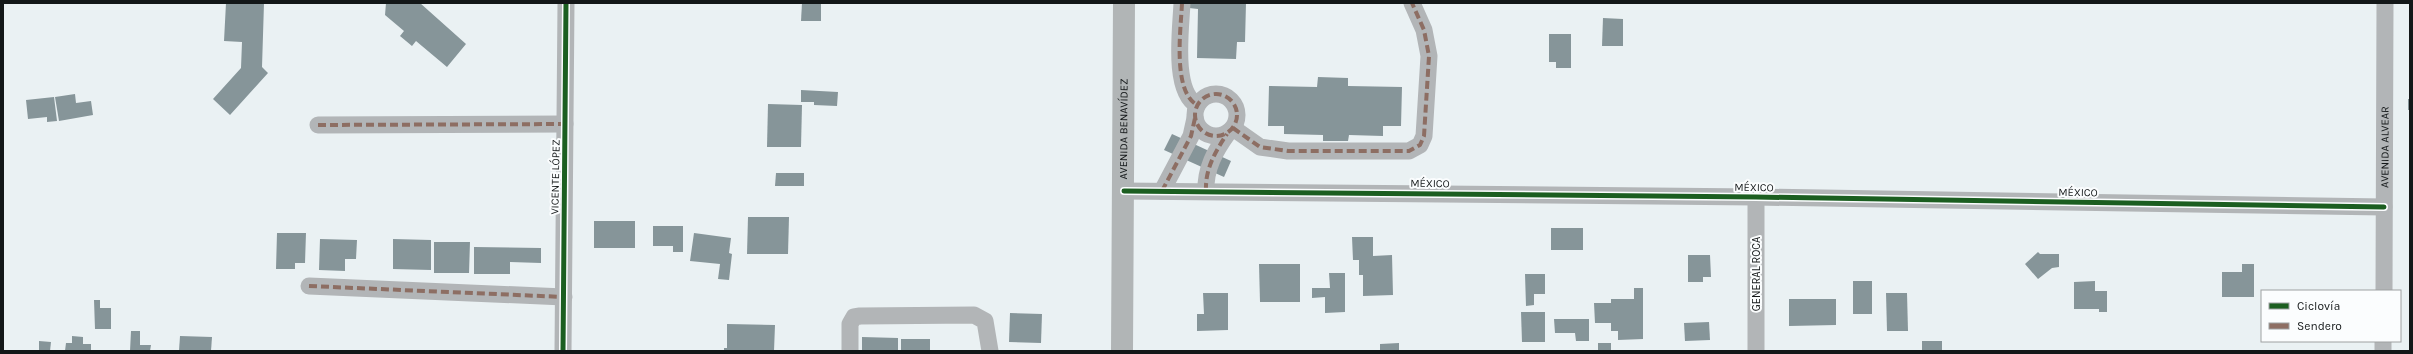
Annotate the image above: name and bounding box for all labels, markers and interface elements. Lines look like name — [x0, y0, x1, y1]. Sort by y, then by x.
street label: AVENIDA BENAVÍDEZ — [1115, 78, 1131, 180]
street label: AVENIDA ALVEAR — [2378, 106, 2392, 188]
street label: VICENTE LÓPEZ — [546, 139, 563, 215]
street label: MÉXICO — [1410, 175, 1450, 190]
street label: MÉXICO — [1734, 179, 1774, 194]
street label: MÉXICO — [2058, 184, 2098, 199]
street label: GENERAL ROCA — [1750, 236, 1763, 311]
legend — [2261, 290, 2401, 342]
text: Ciclovía — [2297, 299, 2340, 313]
text: Sendero — [2297, 319, 2342, 333]

